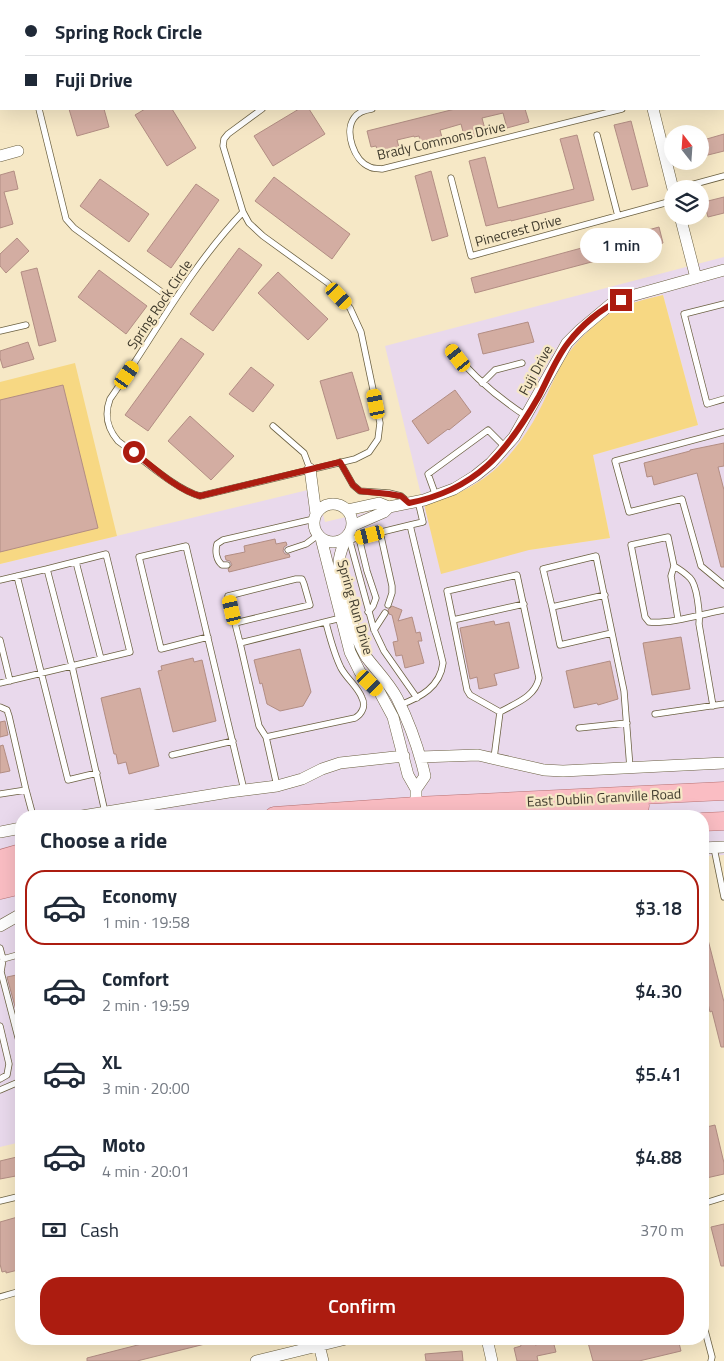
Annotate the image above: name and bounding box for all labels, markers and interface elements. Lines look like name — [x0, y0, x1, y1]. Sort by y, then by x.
text: Spring Rock Circle — [55, 17, 202, 46]
text: Fuji Drive — [55, 65, 132, 94]
street label: Brady Commons Drive — [375, 115, 507, 165]
north arrow — [664, 125, 709, 170]
map controls — [664, 125, 709, 225]
button: layers — [664, 180, 709, 225]
street label: Pinecrest Drive — [472, 208, 564, 252]
callout: 1 min — [580, 228, 662, 262]
text: 1 min — [602, 233, 640, 257]
street label: Spring Rock Circle — [121, 255, 197, 353]
car — [323, 280, 354, 312]
route end — [610, 289, 632, 311]
street label: Fuji Drive — [513, 341, 557, 399]
car — [442, 342, 473, 374]
car — [112, 358, 141, 392]
car — [365, 388, 386, 420]
route start — [123, 441, 145, 463]
car — [353, 524, 386, 546]
street label: Spring Run Drive — [332, 557, 380, 657]
car — [221, 594, 242, 626]
car — [353, 667, 386, 699]
street label: East Dublin Granville Road — [526, 782, 682, 812]
text: Choose a ride — [40, 823, 167, 857]
text: Economy — [102, 881, 177, 910]
icon: car — [42, 885, 87, 930]
text: $3.18 — [635, 893, 682, 922]
text: 1 min · 19:58 — [102, 910, 190, 934]
text: Comfort — [102, 964, 169, 993]
icon: car — [42, 968, 87, 1013]
text: $4.30 — [635, 976, 682, 1005]
text: 2 min · 19:59 — [102, 993, 190, 1017]
text: XL — [102, 1047, 122, 1076]
icon: car — [42, 1051, 87, 1096]
text: $5.41 — [635, 1059, 682, 1088]
text: 3 min · 20:00 — [102, 1076, 190, 1100]
text: Moto — [102, 1130, 145, 1159]
icon: car — [42, 1134, 87, 1179]
text: $4.88 — [635, 1142, 682, 1171]
text: 4 min · 20:01 — [102, 1159, 190, 1183]
text: Cash — [80, 1215, 119, 1244]
icon: cash — [40, 1216, 68, 1244]
text: 370 m — [640, 1218, 684, 1242]
button: Confirm — [40, 1277, 684, 1335]

